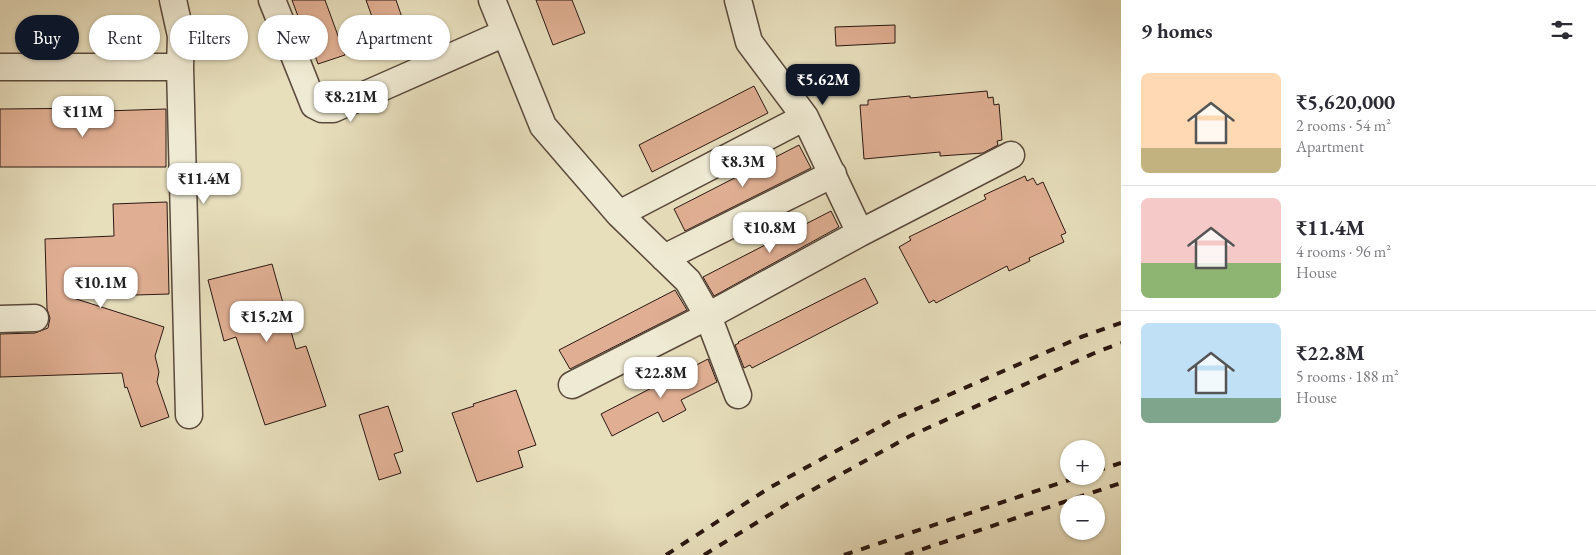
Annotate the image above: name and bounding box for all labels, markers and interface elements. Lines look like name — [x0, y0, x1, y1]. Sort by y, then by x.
chip: Buy — [15, 15, 79, 60]
chip: Rent — [89, 15, 160, 60]
chip: Filters — [170, 15, 248, 60]
chip: New — [258, 15, 328, 60]
chip: Apartment — [338, 15, 450, 60]
icon: filters — [1548, 16, 1576, 44]
text: 9 homes — [1141, 17, 1213, 44]
pin: ₹5.62M — [782, 64, 864, 106]
text: ₹5.62M — [797, 69, 849, 90]
pin: ₹8.21M — [310, 80, 392, 123]
text: ₹8.21M — [325, 86, 377, 107]
text: ₹5,620,000 — [1296, 88, 1395, 115]
icon: home — [1181, 93, 1241, 153]
pin: ₹11M — [53, 96, 113, 138]
text: ₹11M — [63, 101, 103, 122]
text: 2 rooms · 54 m² — [1296, 115, 1391, 136]
text: Apartment — [1296, 136, 1364, 157]
pin: ₹8.3M — [708, 146, 778, 188]
text: ₹8.3M — [721, 151, 765, 172]
pin: ₹11.4M — [163, 162, 245, 205]
text: ₹11.4M — [178, 168, 230, 189]
pin: ₹10.8M — [729, 212, 811, 254]
text: ₹11.4M — [1296, 214, 1365, 241]
text: ₹10.8M — [744, 217, 796, 238]
icon: home — [1181, 218, 1241, 278]
text: 4 rooms · 96 m² — [1296, 241, 1391, 262]
text: House — [1296, 262, 1337, 283]
pin: ₹10.1M — [60, 266, 142, 309]
text: ₹10.1M — [75, 272, 127, 293]
pin: ₹15.2M — [226, 300, 308, 343]
text: ₹15.2M — [241, 306, 293, 327]
text: ₹22.8M — [1296, 339, 1365, 366]
icon: home — [1181, 343, 1241, 403]
pin: ₹22.8M — [620, 356, 702, 399]
text: ₹22.8M — [635, 362, 687, 383]
text: 5 rooms · 188 m² — [1296, 366, 1399, 387]
text: House — [1296, 387, 1337, 408]
map controls — [1060, 440, 1105, 540]
button: + — [1060, 440, 1105, 485]
button: − — [1060, 495, 1105, 540]

